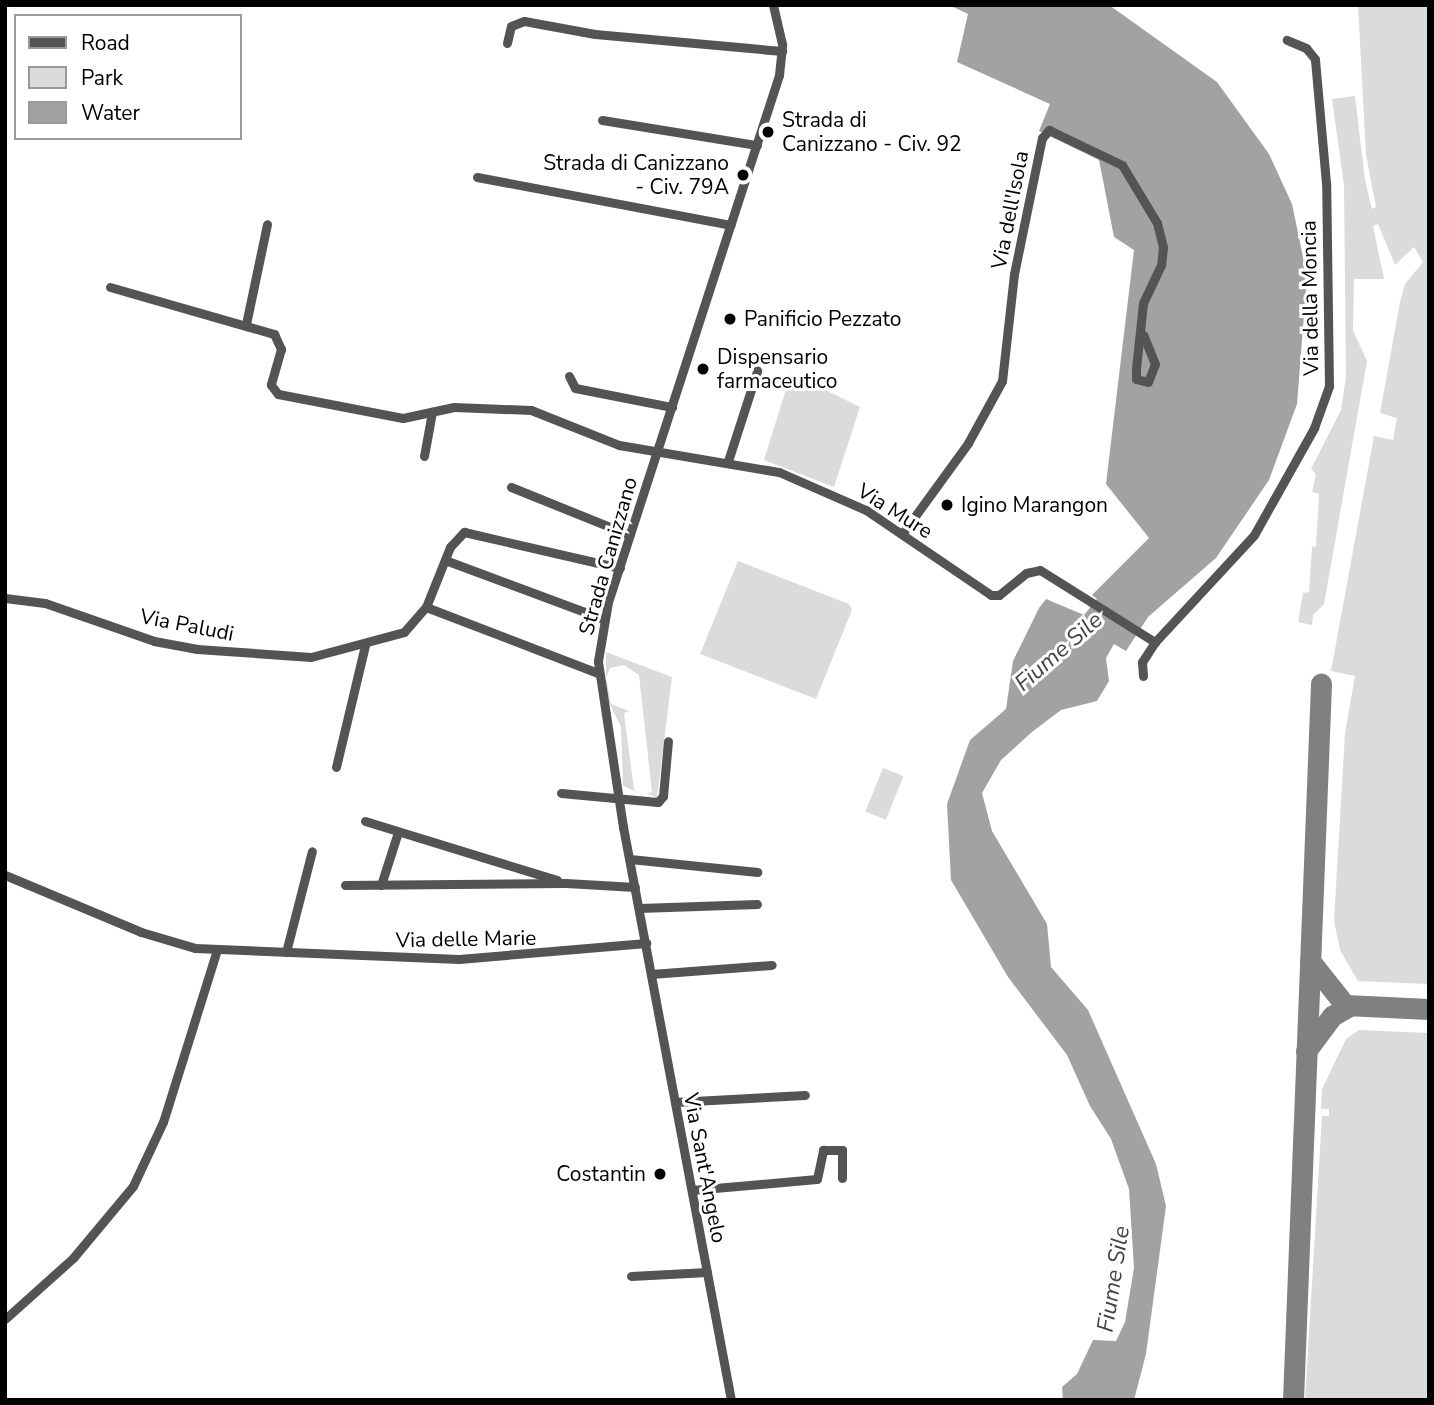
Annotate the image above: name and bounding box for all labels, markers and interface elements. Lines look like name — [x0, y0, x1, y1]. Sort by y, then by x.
legend — [14, 14, 242, 140]
text: Road — [81, 29, 130, 57]
text: Park — [81, 64, 123, 92]
text: Water — [81, 99, 140, 127]
place label: Strada di Canizzano - Civ. 92 — [782, 107, 962, 157]
marker: Strada di Canizzano - Civ. 92 — [760, 124, 776, 140]
street label: Via dell'Isola — [986, 149, 1034, 271]
place label: Strada di Canizzano - Civ. 79A — [543, 150, 729, 200]
marker: Strada di Canizzano - Civ. 79A — [735, 167, 751, 183]
street label: Via della Moncia — [1296, 220, 1324, 376]
place label: Panificio Pezzato — [744, 306, 901, 332]
marker: Panificio Pezzato — [722, 311, 738, 327]
place label: Dispensario farmaceutico — [717, 344, 838, 394]
marker: Dispensario farmaceutico — [695, 361, 711, 377]
street label: Strada Canizzano — [573, 474, 643, 638]
street label: Via Mure — [853, 478, 937, 544]
place label: Igino Marangon — [961, 492, 1108, 518]
marker: Igino Marangon — [939, 497, 955, 513]
street label: Via Paludi — [138, 604, 236, 646]
water label: Fiume Sile — [1010, 606, 1108, 698]
street label: Via delle Marie — [395, 925, 537, 953]
street label: Via Sant'Angelo — [678, 1091, 732, 1245]
place label: Costantin — [556, 1161, 646, 1187]
marker: Costantin — [652, 1166, 668, 1182]
water label: Fiume Sile — [1092, 1224, 1136, 1334]

